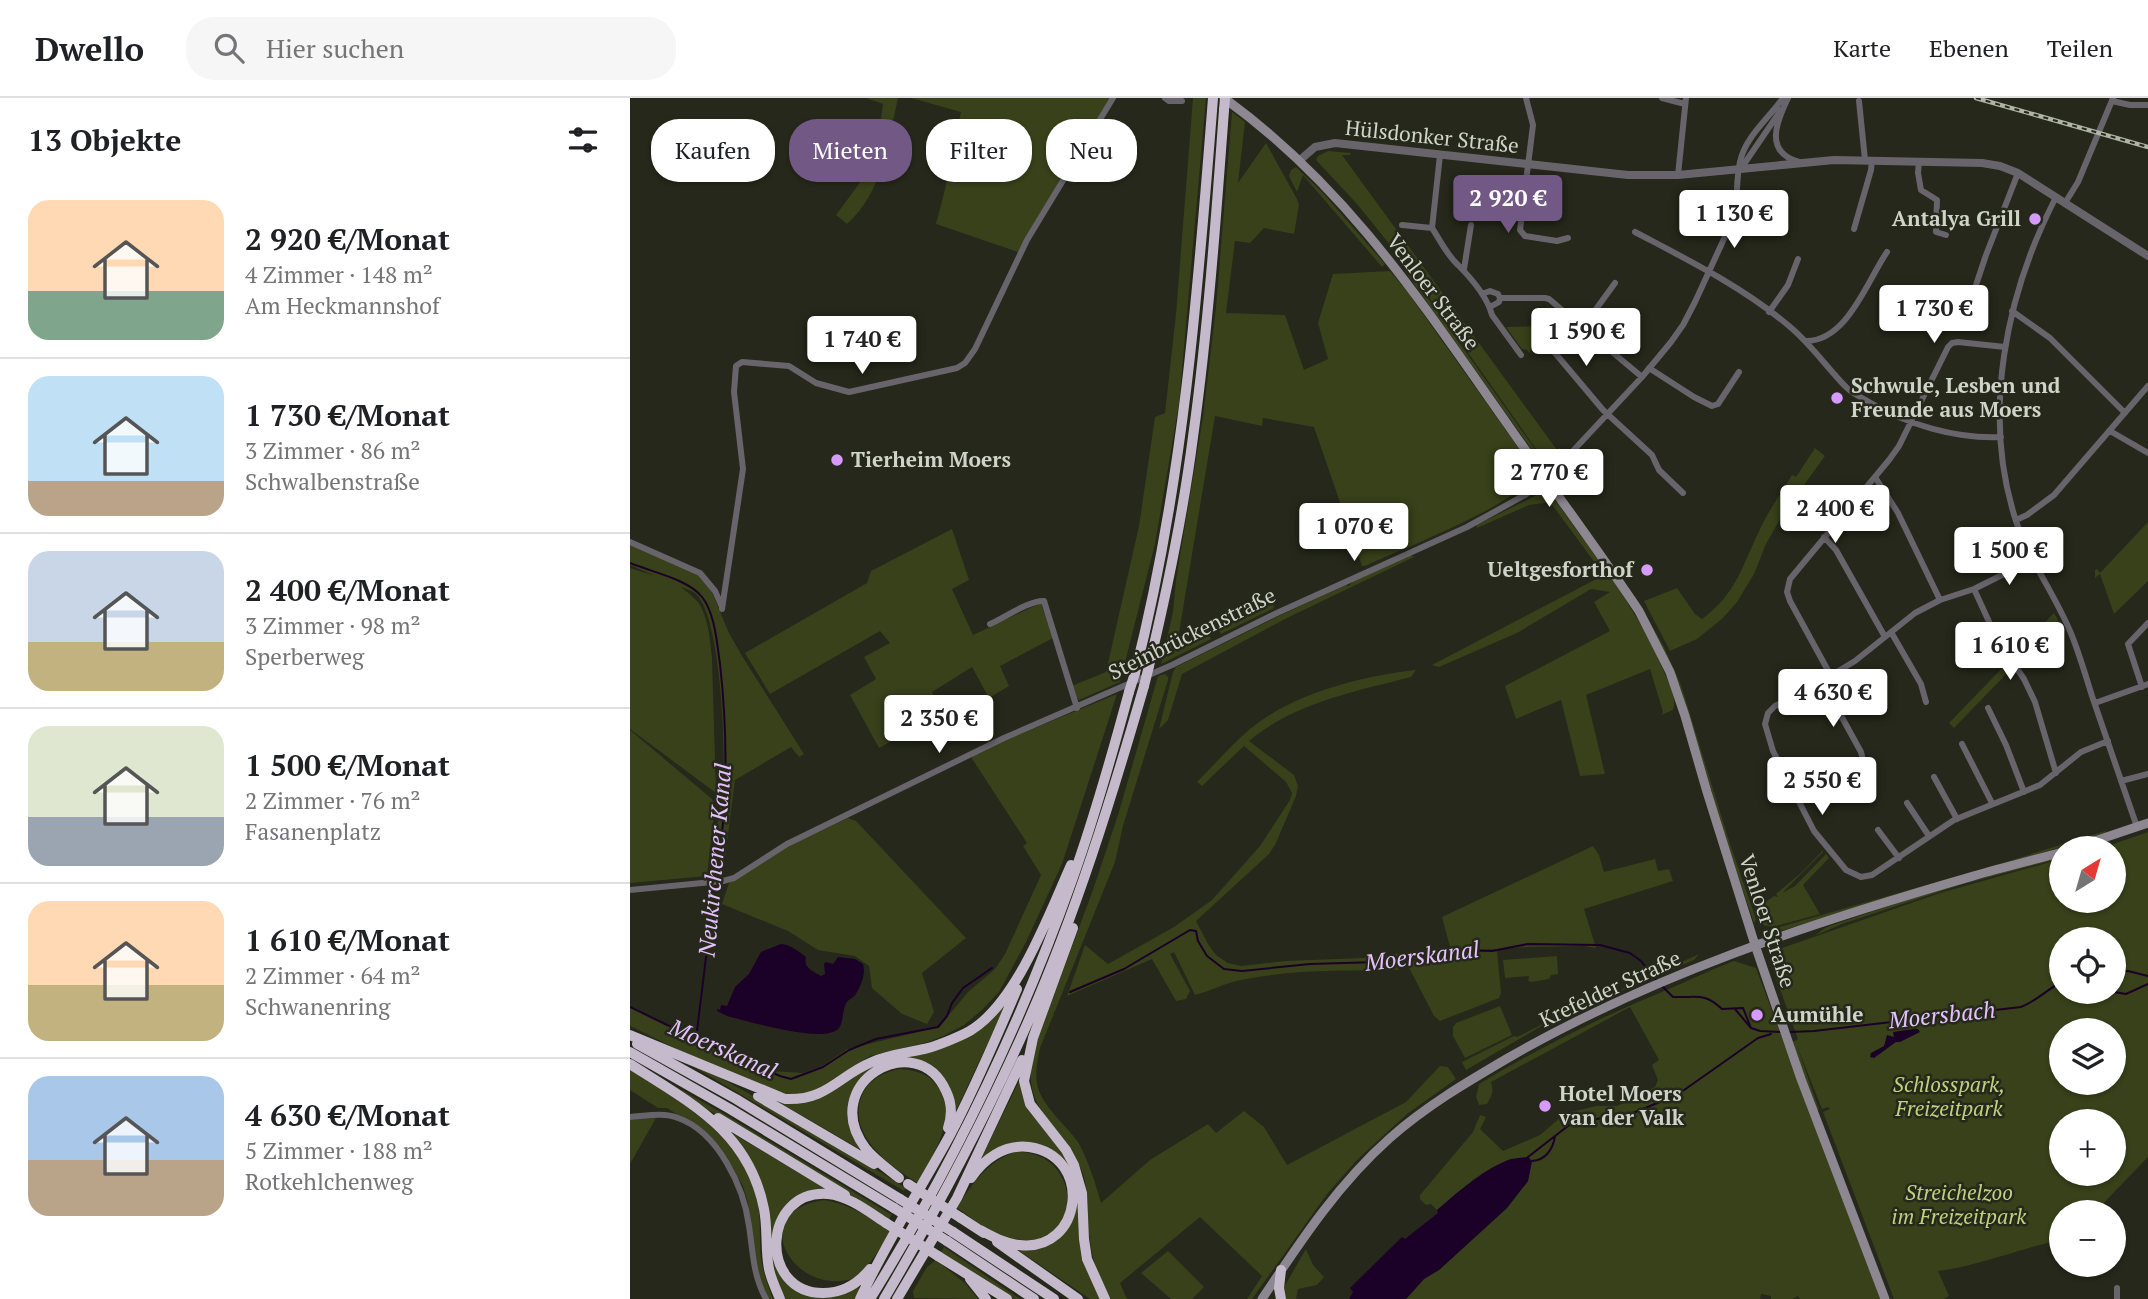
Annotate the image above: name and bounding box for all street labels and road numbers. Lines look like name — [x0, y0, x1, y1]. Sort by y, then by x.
street label: Hülsdonker Straße — [1344, 113, 1520, 159]
street label: Venloer Straße — [1381, 228, 1487, 355]
street label: Steinbrückenstraße — [1103, 580, 1280, 686]
street label: Venloer Straße — [1733, 850, 1803, 991]
street label: Krefelder Straße — [1534, 943, 1685, 1033]

